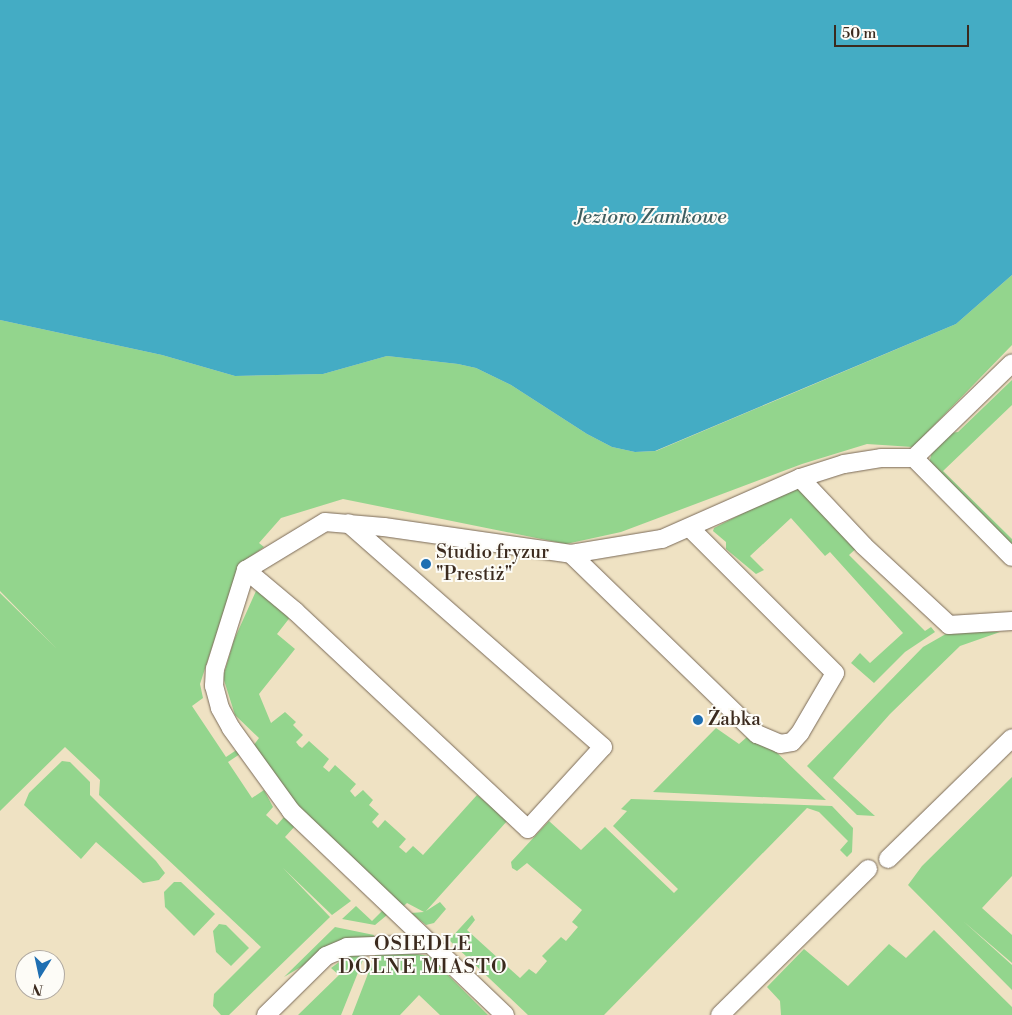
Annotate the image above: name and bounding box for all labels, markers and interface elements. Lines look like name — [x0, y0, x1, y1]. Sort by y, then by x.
scale bar — [837, 15, 972, 47]
text: 50 m — [842, 24, 876, 43]
water label: Jezioro Zamkowe — [575, 205, 727, 229]
place label: Studio fryzur "Prestiż" — [436, 542, 549, 586]
marker: Studio fryzur "Prestiż" — [420, 558, 432, 570]
place label: Żabka — [708, 709, 761, 731]
marker: Żabka — [692, 714, 704, 726]
district label: OSIEDLE DOLNE MIASTO — [337, 933, 509, 980]
north arrow — [15, 950, 65, 1000]
text: N — [31, 979, 45, 999]

